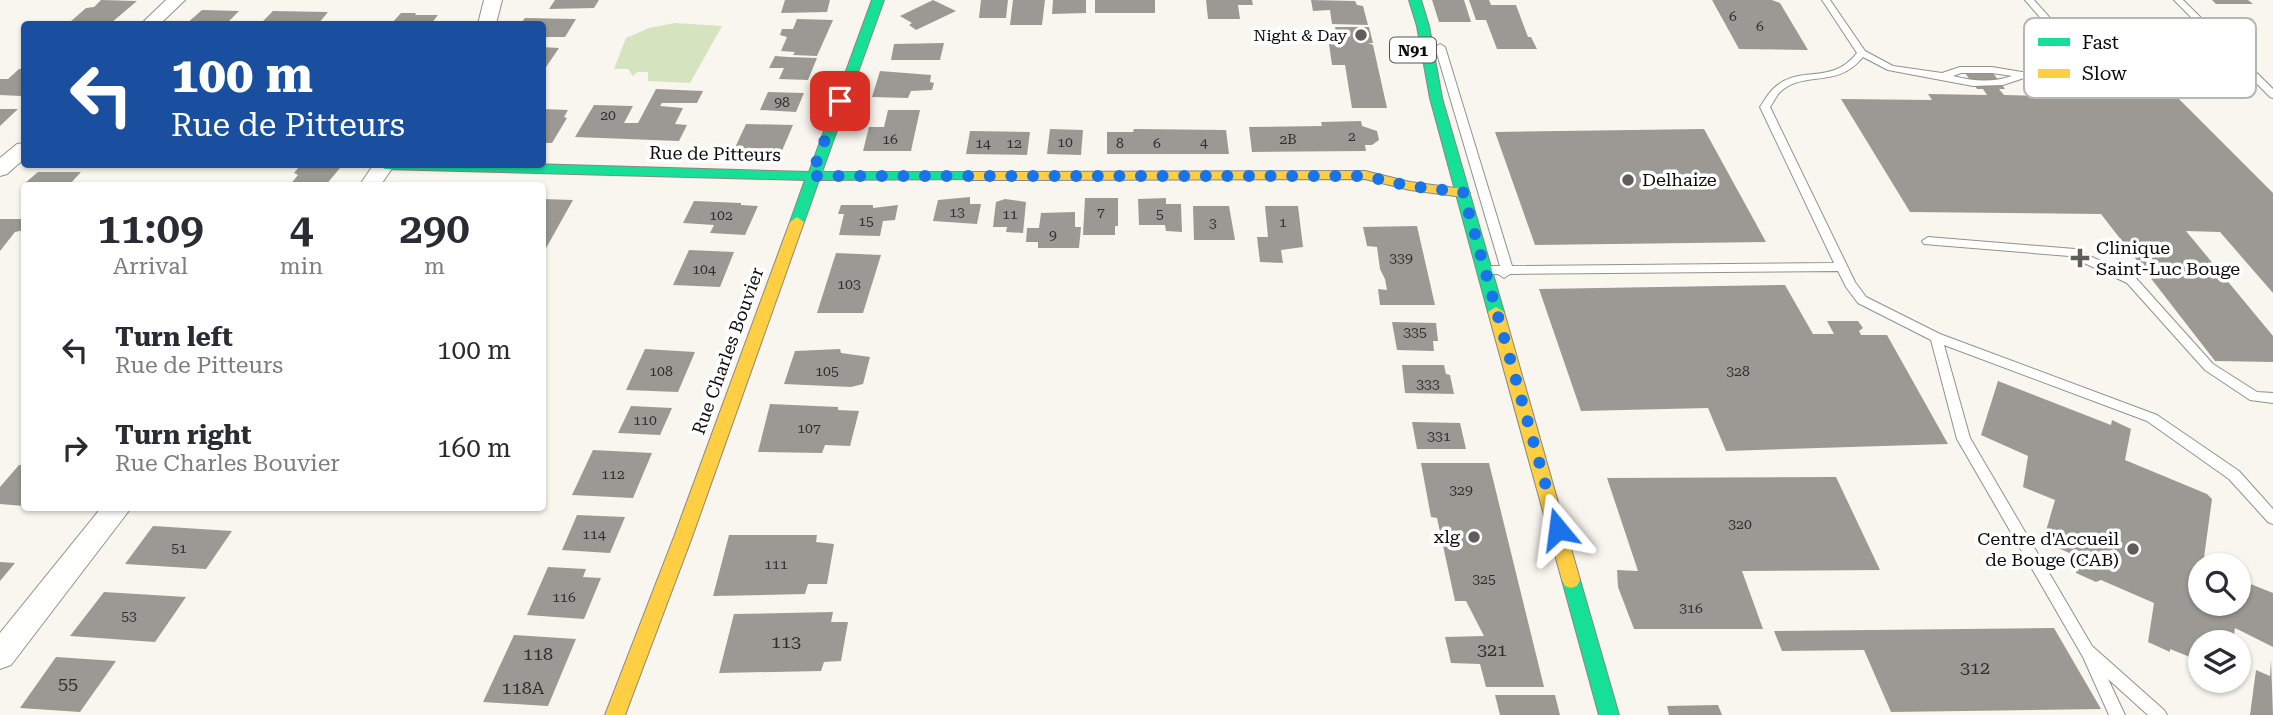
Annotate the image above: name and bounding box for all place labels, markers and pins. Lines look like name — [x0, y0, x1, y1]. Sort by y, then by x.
place label: Night & Day — [1254, 26, 1348, 45]
marker: Night & Day — [1353, 27, 1369, 43]
pin — [810, 71, 870, 131]
place label: Delhaize — [1642, 169, 1717, 190]
marker: Delhaize — [1620, 172, 1636, 188]
place label: Clinique Saint-Luc Bouge — [2096, 237, 2240, 279]
marker: Clinique Saint-Luc Bouge — [2070, 248, 2090, 268]
place label: xlg — [1434, 526, 1461, 547]
place label: Centre d'Accueil de Bouge (CAB) — [1977, 528, 2119, 570]
marker: xlg — [1466, 529, 1482, 545]
marker: Centre d'Accueil de Bouge (CAB) — [2125, 541, 2141, 557]

